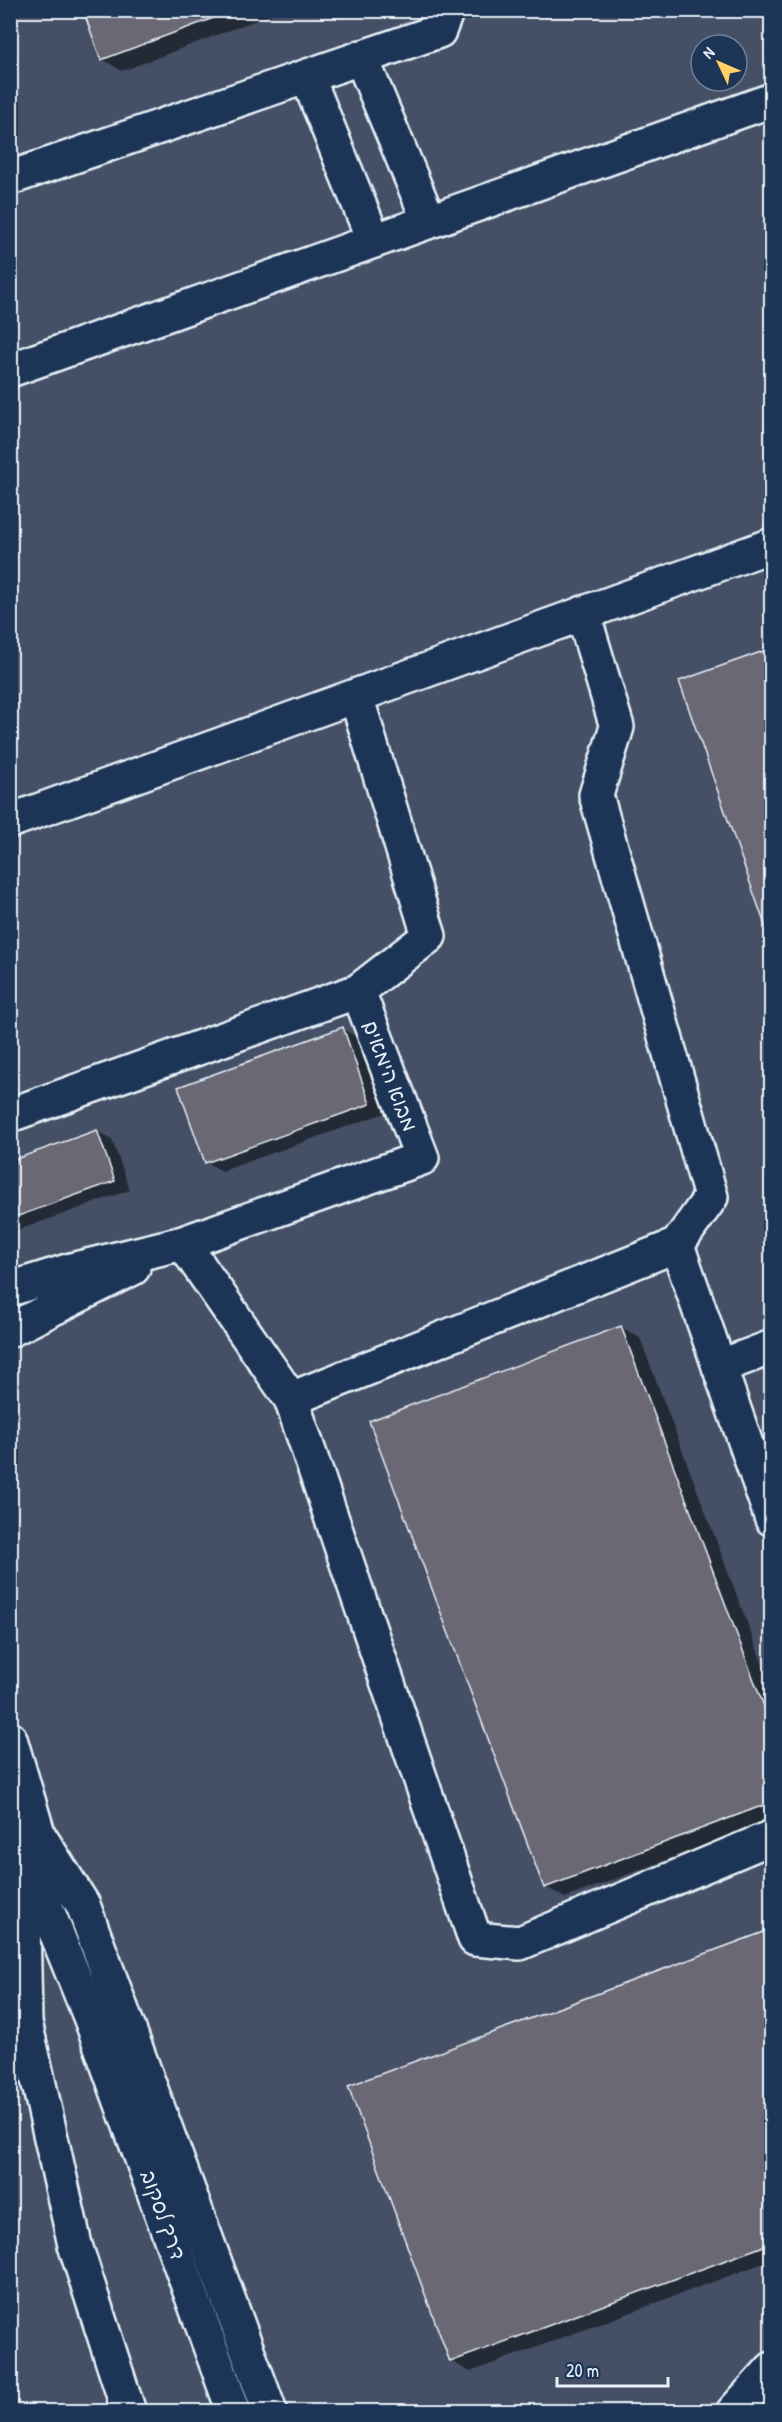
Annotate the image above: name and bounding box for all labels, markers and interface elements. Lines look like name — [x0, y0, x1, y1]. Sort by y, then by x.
north arrow — [689, 33, 749, 93]
text: N — [697, 42, 719, 63]
street label: מבוא הימאים — [356, 1016, 425, 1135]
street label: דרך לסקוב — [134, 2166, 193, 2264]
scale bar — [557, 2350, 668, 2388]
text: 20 m — [566, 2358, 599, 2383]

